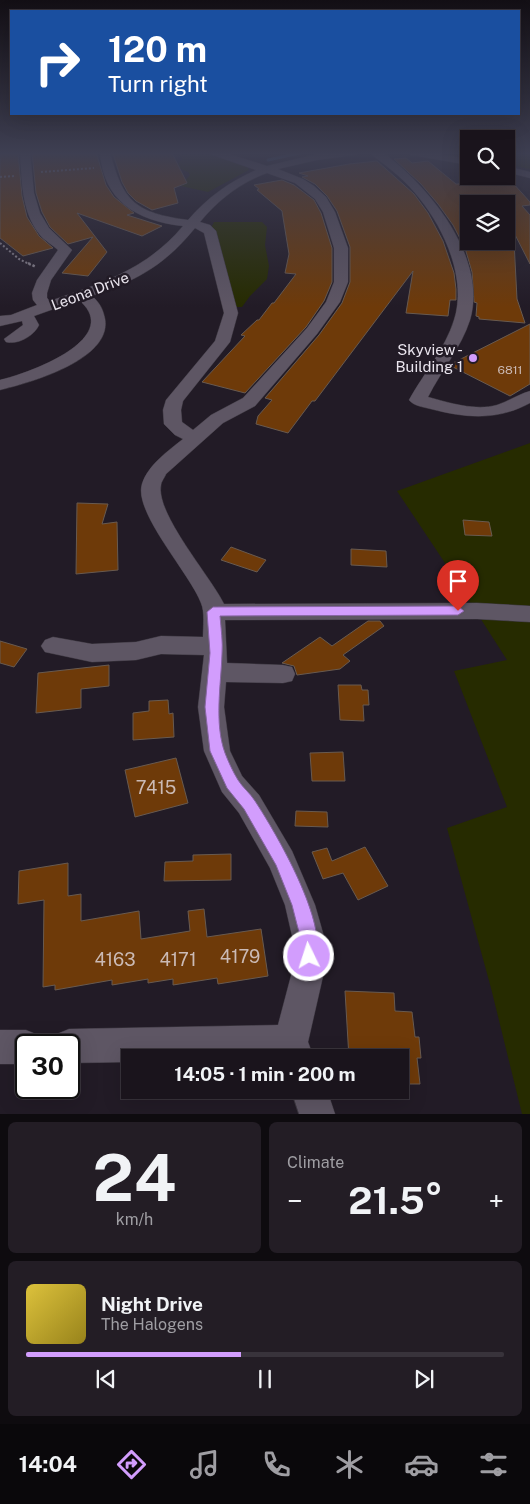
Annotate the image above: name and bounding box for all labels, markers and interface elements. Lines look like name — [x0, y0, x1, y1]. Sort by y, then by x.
text: 120 m — [108, 29, 207, 70]
icon: right — [25, 30, 90, 95]
text: Turn right — [108, 71, 208, 97]
map controls — [460, 130, 515, 250]
button: search — [460, 130, 515, 185]
button: layers — [460, 195, 515, 250]
street label: Leona Drive — [49, 268, 131, 314]
place label: Skyview - Building 1 — [396, 341, 463, 375]
marker: Skyview - Building 1 — [467, 352, 479, 364]
house number: 6811 — [498, 363, 522, 377]
pin — [437, 560, 479, 611]
icon: arrive — [444, 567, 472, 595]
house number: 7415 — [136, 777, 176, 798]
position arrow — [282, 929, 334, 981]
house number: 4179 — [220, 946, 260, 967]
house number: 4163 — [94, 949, 136, 970]
house number: 4171 — [159, 949, 197, 970]
speed limit sign: 30 — [15, 1034, 80, 1099]
text: 14:05 · 1 min · 200 m — [174, 1063, 356, 1085]
text: 24 — [93, 1139, 176, 1216]
text: Climate — [287, 1153, 344, 1172]
text: 21.5° — [348, 1178, 443, 1223]
text: − — [287, 1184, 303, 1217]
text: + — [488, 1184, 504, 1217]
text: km/h — [116, 1210, 153, 1229]
text: Night Drive — [101, 1293, 203, 1315]
text: The Halogens — [101, 1315, 203, 1334]
icon: previous — [92, 1365, 120, 1393]
icon: pause — [251, 1365, 279, 1393]
icon: next — [410, 1365, 438, 1393]
icon: directions — [114, 1447, 149, 1482]
icon: music — [187, 1447, 222, 1482]
icon: phone — [259, 1447, 294, 1482]
icon: climate — [332, 1447, 367, 1482]
icon: car — [404, 1447, 439, 1482]
icon: filters — [476, 1447, 511, 1482]
text: 14:04 — [19, 1451, 77, 1477]

